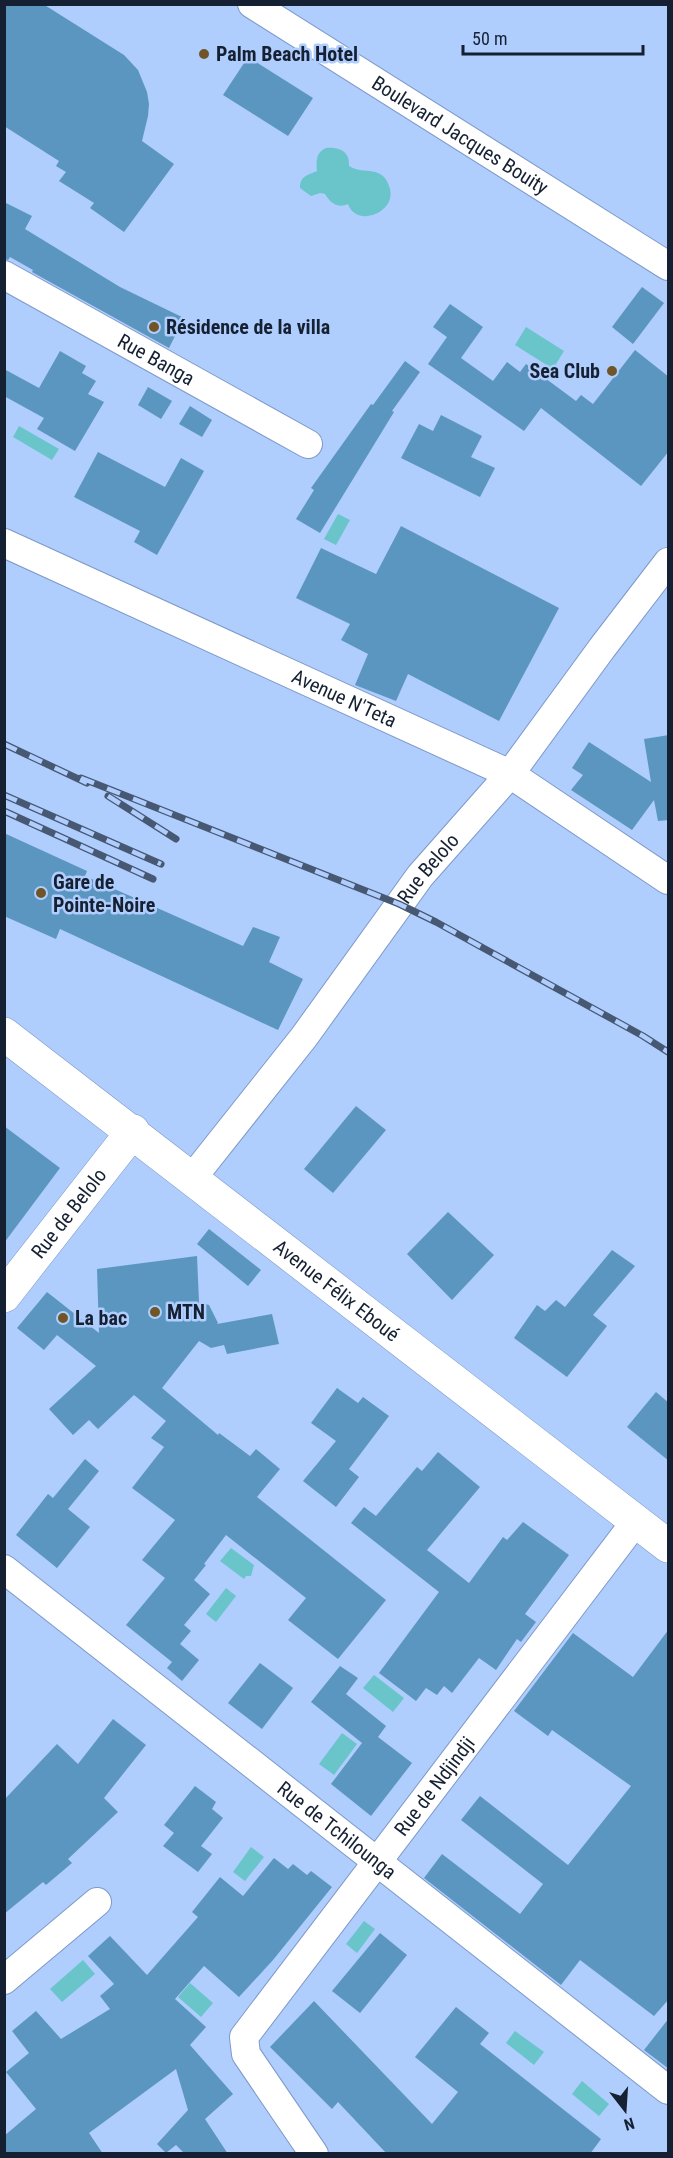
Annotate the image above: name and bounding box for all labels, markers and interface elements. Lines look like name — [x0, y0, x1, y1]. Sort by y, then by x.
scale bar — [463, 18, 643, 56]
text: 50 m — [472, 28, 507, 49]
place label: Palm Beach Hotel — [216, 42, 358, 66]
marker: Palm Beach Hotel — [197, 47, 211, 61]
street label: Boulevard Jacques Bouity — [368, 71, 553, 200]
place label: Résidence de la villa — [166, 315, 330, 339]
marker: Résidence de la villa — [147, 320, 161, 334]
street label: Rue Banga — [114, 329, 199, 390]
place label: Sea Club — [529, 359, 600, 383]
marker: Sea Club — [605, 364, 619, 378]
street label: Avenue N'Teta — [288, 664, 400, 733]
street label: Rue Belolo — [392, 828, 464, 908]
place label: Gare de Pointe-Noire — [53, 870, 155, 917]
marker: Gare de Pointe-Noire — [34, 886, 48, 900]
street label: Rue de Belolo — [26, 1163, 111, 1263]
street label: Avenue Félix Eboué — [269, 1234, 404, 1347]
place label: MTN — [167, 1300, 205, 1324]
marker: MTN — [148, 1305, 162, 1319]
place label: La bac — [75, 1306, 127, 1330]
marker: La bac — [56, 1311, 70, 1325]
street label: Rue de Ndjindji — [389, 1732, 480, 1841]
street label: Rue de Tchilounga — [273, 1776, 401, 1884]
north arrow — [595, 2080, 655, 2140]
text: N — [622, 2113, 637, 2134]

